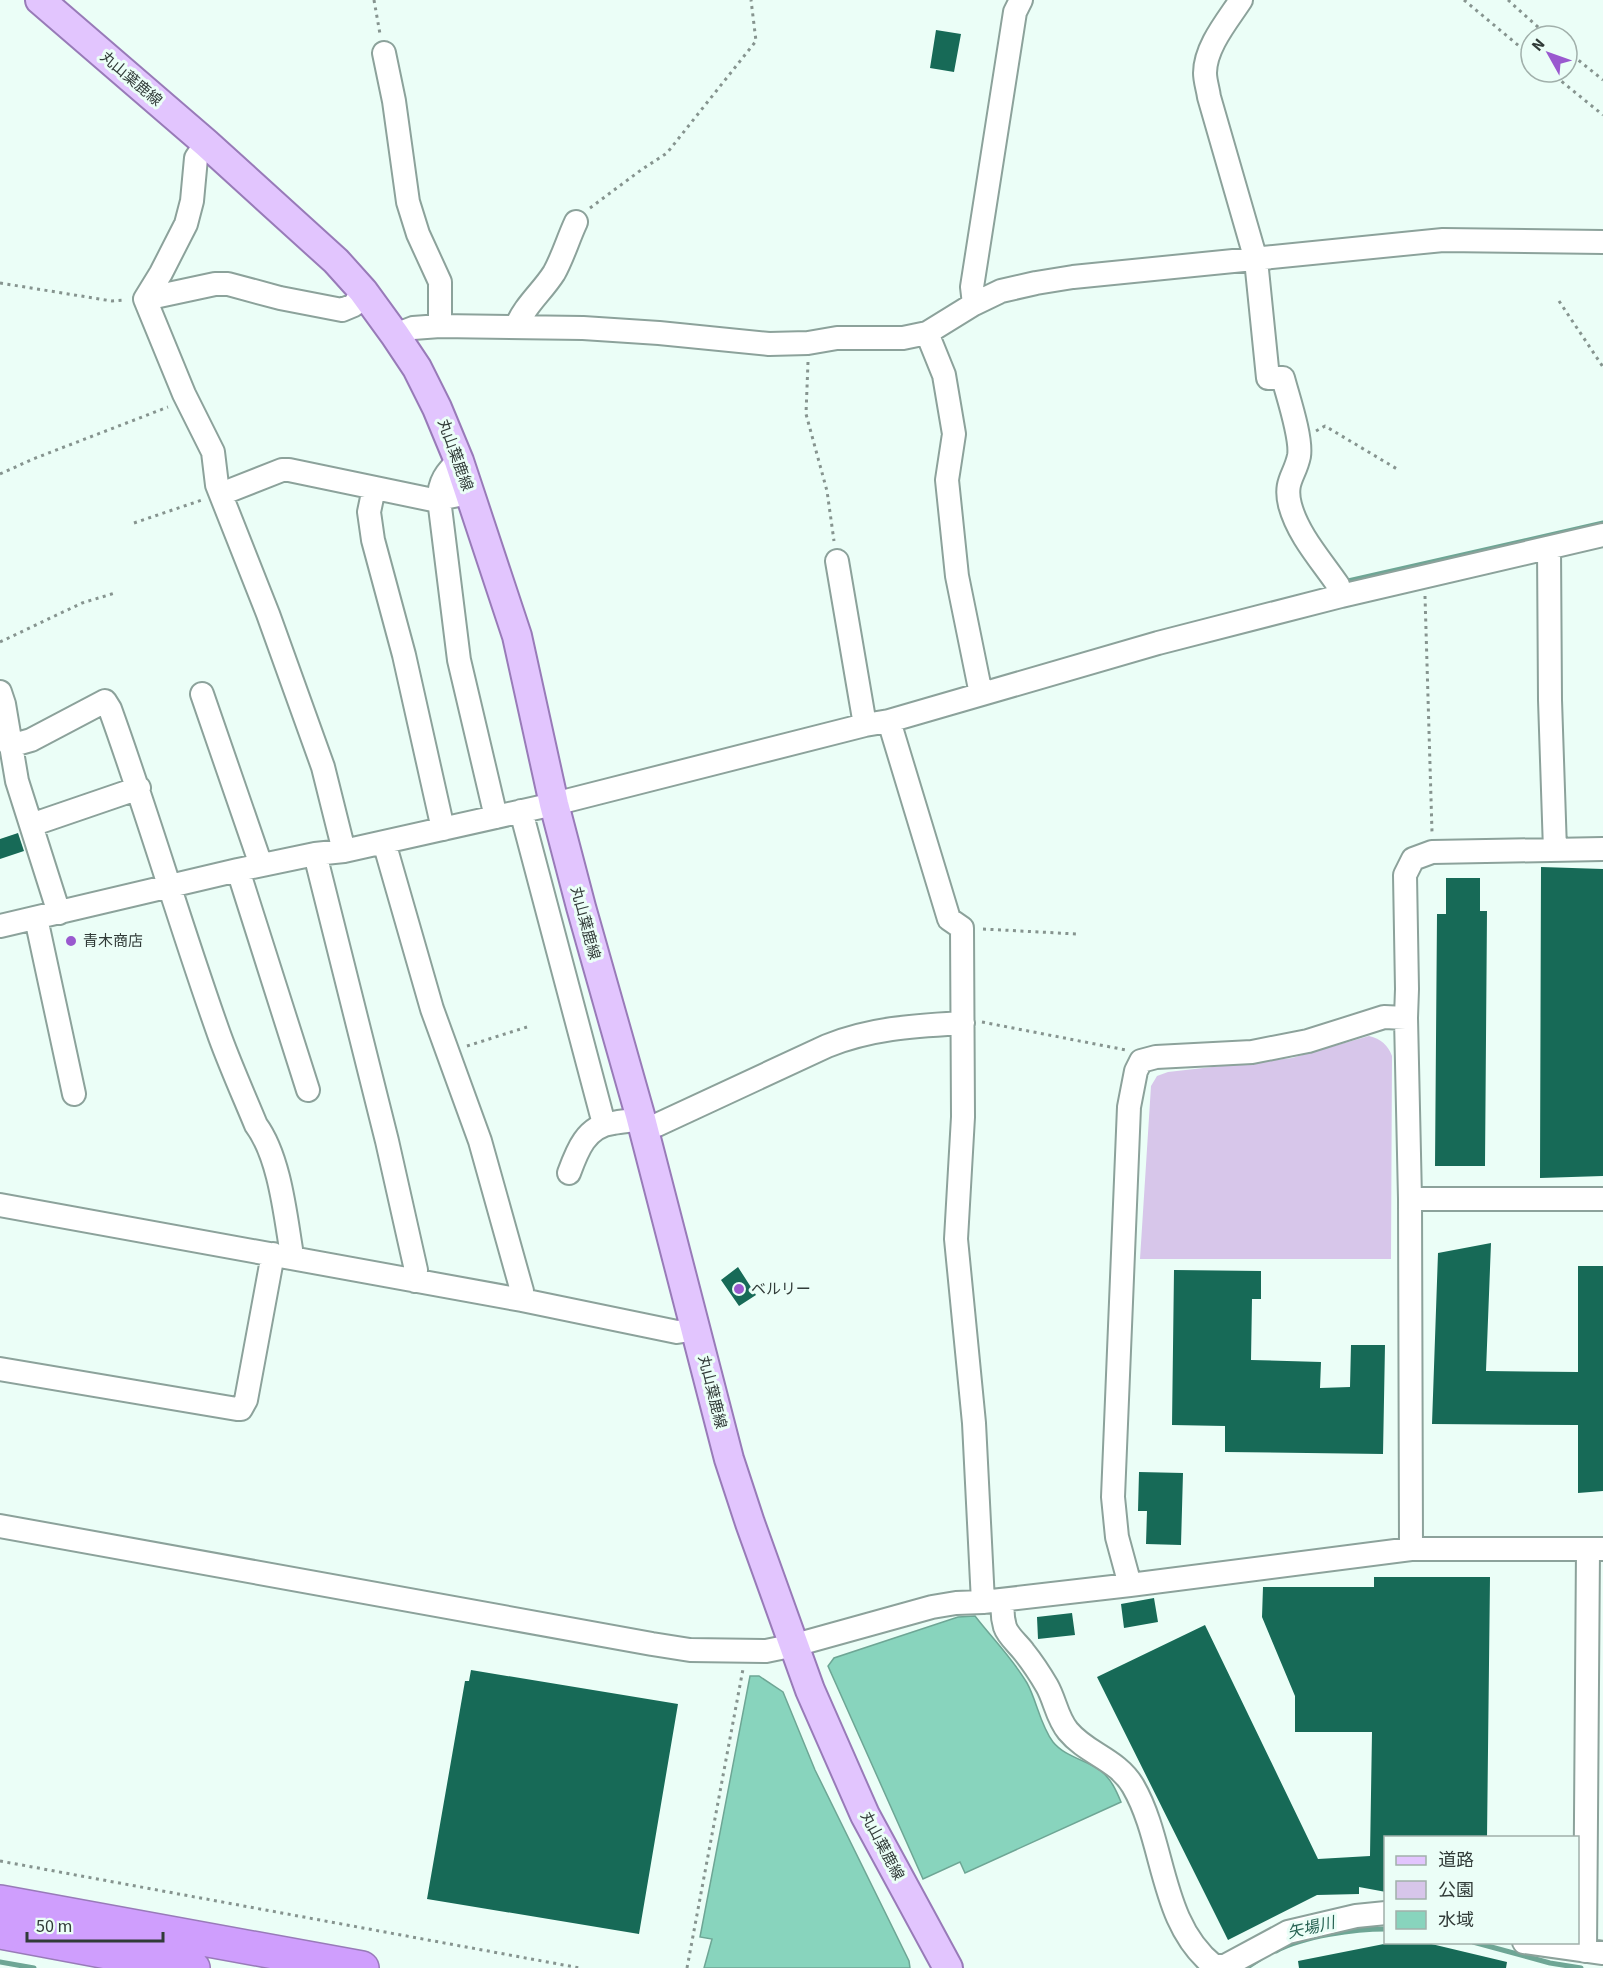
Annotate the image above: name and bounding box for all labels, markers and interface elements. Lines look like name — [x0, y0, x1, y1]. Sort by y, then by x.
north arrow — [1519, 24, 1579, 84]
text: N — [1526, 34, 1550, 56]
street label: 丸山葉鹿線 — [96, 47, 166, 111]
street label: 丸山葉鹿線 — [432, 416, 478, 494]
street label: 丸山葉鹿線 — [565, 884, 605, 962]
place label: 青木商店 — [83, 931, 143, 952]
marker: 青木商店 — [64, 934, 78, 948]
place label: ベルリー — [751, 1279, 811, 1300]
marker: ベルリー — [732, 1282, 746, 1296]
street label: 丸山葉鹿線 — [693, 1353, 731, 1431]
street label: 丸山葉鹿線 — [855, 1808, 909, 1884]
legend — [1384, 1836, 1579, 1944]
text: 道路 — [1438, 1848, 1474, 1873]
text: 公園 — [1438, 1878, 1474, 1903]
scale bar — [27, 1905, 164, 1943]
text: 水域 — [1438, 1908, 1474, 1933]
water label: 矢場川 — [1285, 1911, 1339, 1944]
text: 50 m — [36, 1914, 72, 1939]

